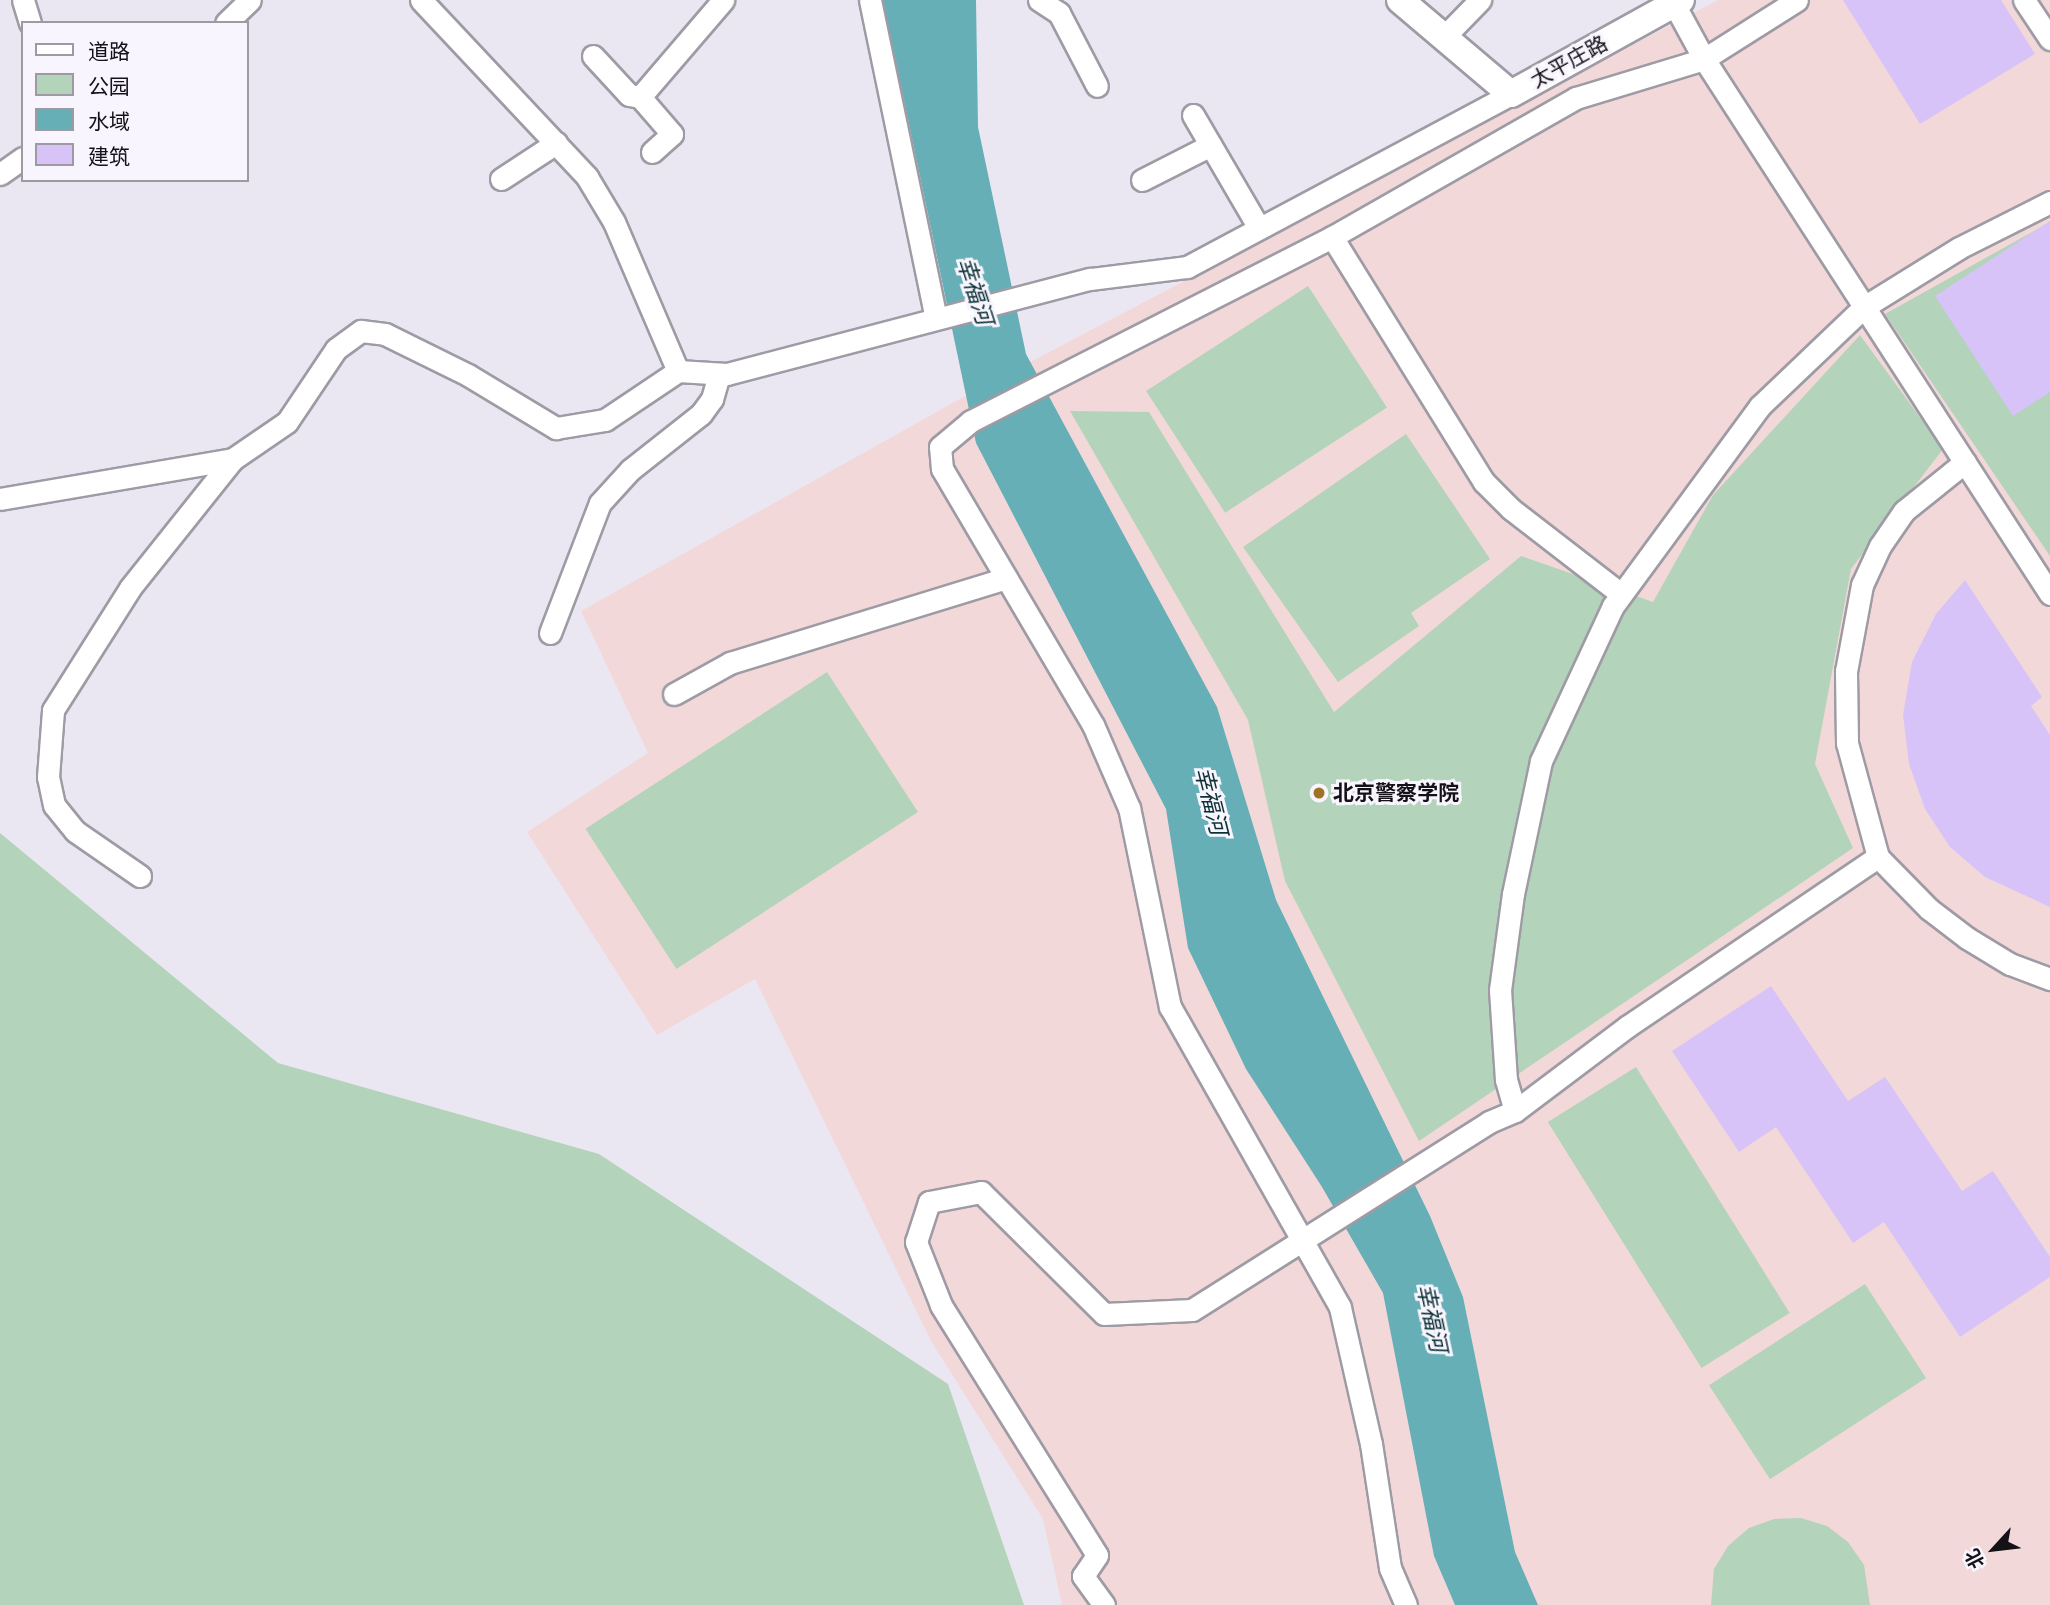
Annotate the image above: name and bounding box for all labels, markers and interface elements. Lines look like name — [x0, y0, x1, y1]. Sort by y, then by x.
legend — [21, 21, 248, 182]
street label: 太平庄路 — [1526, 31, 1612, 93]
text: 道路 — [88, 39, 130, 65]
text: 公园 — [88, 74, 130, 100]
text: 水域 — [88, 109, 130, 135]
text: 建筑 — [88, 144, 130, 170]
water label: 幸福河 — [951, 254, 999, 328]
water label: 幸福河 — [1189, 764, 1233, 838]
place label: 北京警察学院 — [1333, 780, 1459, 806]
marker: 北京警察学院 — [1311, 785, 1327, 801]
water label: 幸福河 — [1411, 1281, 1453, 1355]
north arrow — [1959, 1514, 2029, 1584]
text: 北 — [1960, 1545, 1989, 1572]

